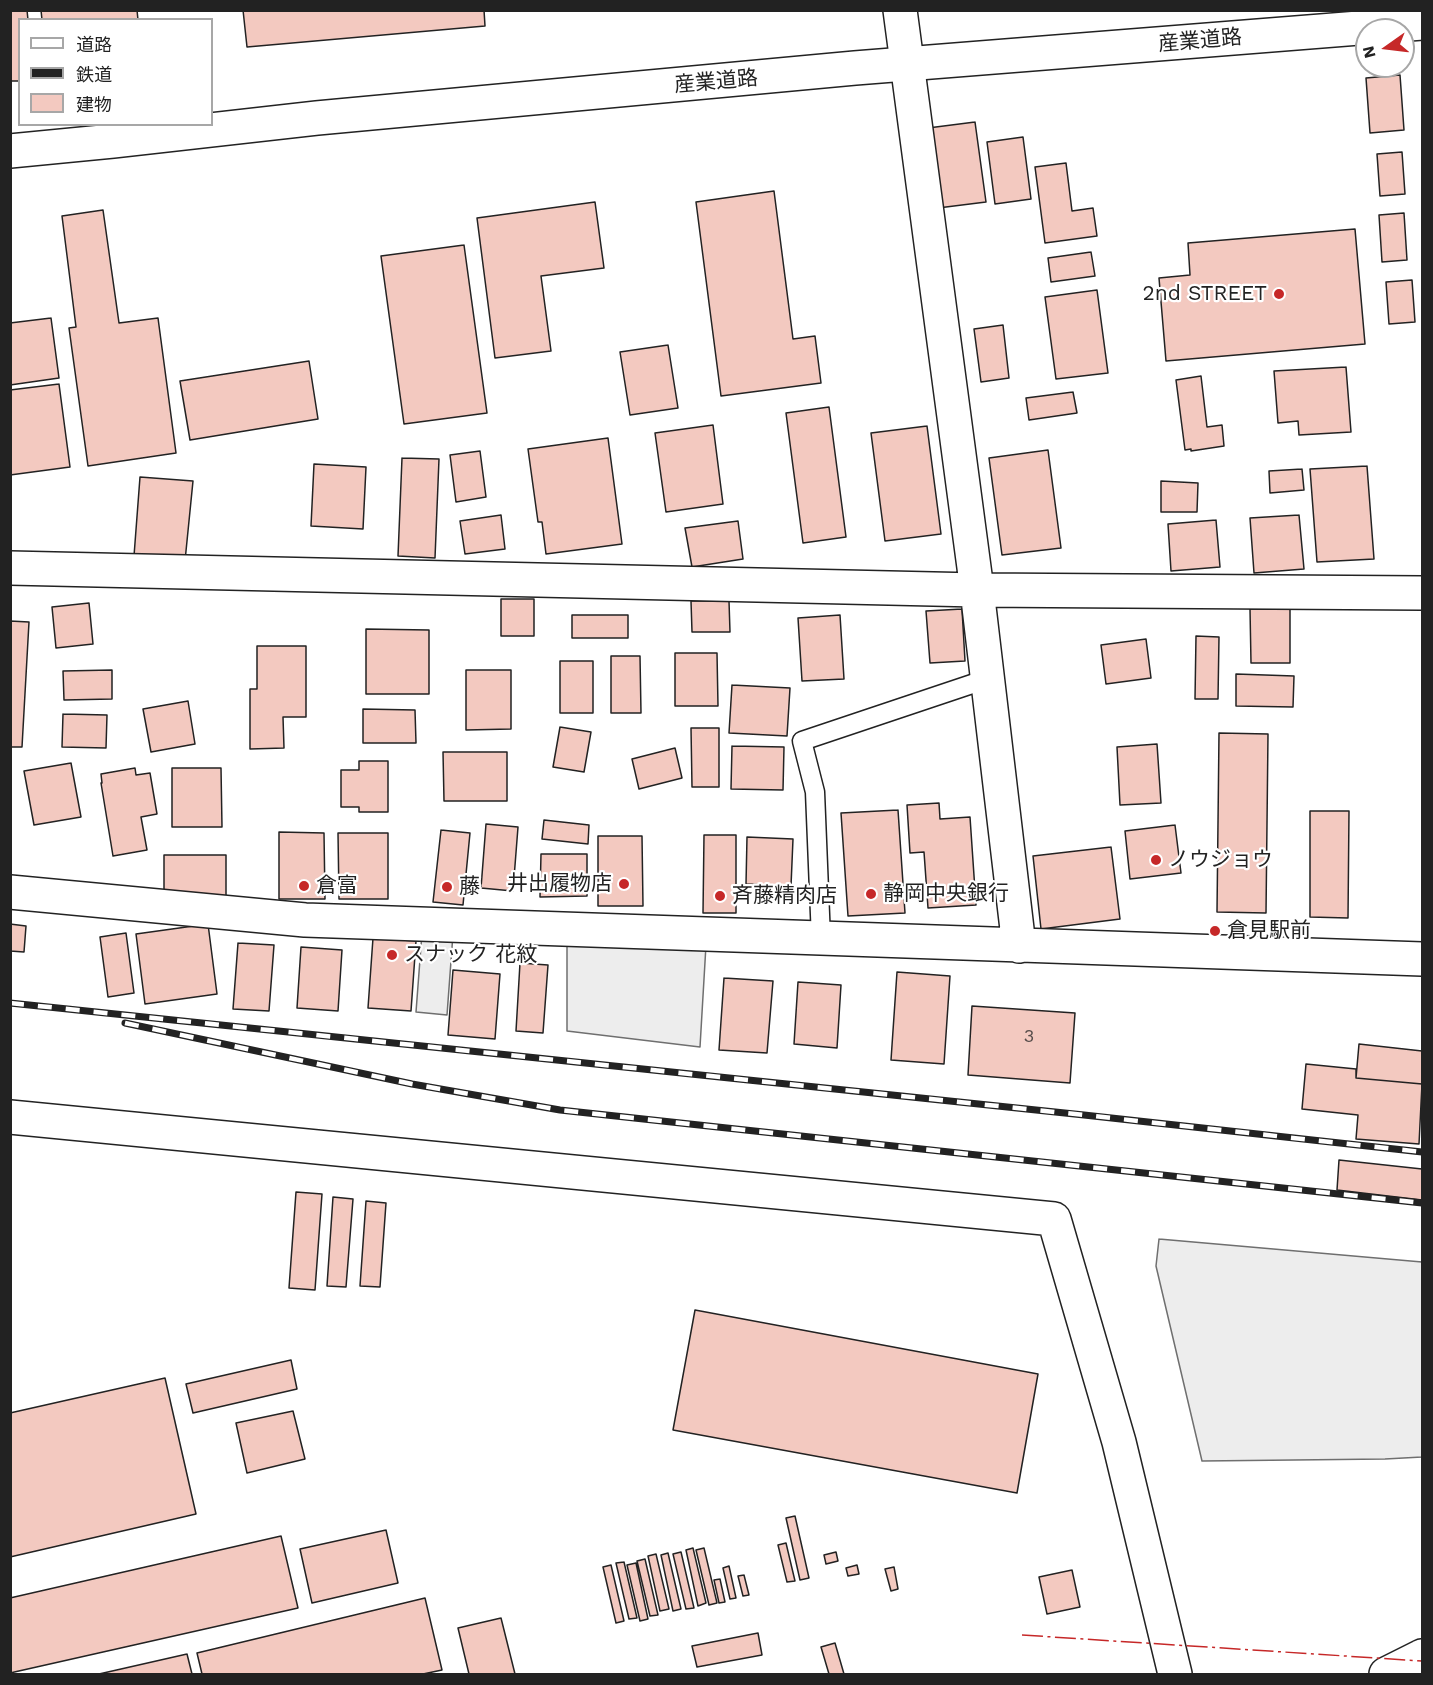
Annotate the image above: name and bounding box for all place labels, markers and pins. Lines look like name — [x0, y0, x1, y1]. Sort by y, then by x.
place label: 2nd STREET — [1142, 281, 1267, 307]
marker: 2nd STREET — [1272, 287, 1286, 301]
place label: ノウジョウ — [1168, 847, 1273, 873]
marker: ノウジョウ — [1149, 853, 1163, 867]
place label: 井出履物店 — [507, 871, 612, 897]
place label: 倉富 — [316, 873, 358, 899]
place label: 藤 — [459, 874, 480, 900]
marker: 井出履物店 — [617, 877, 631, 891]
marker: 倉富 — [297, 879, 311, 893]
marker: 藤 — [440, 880, 454, 894]
place label: 静岡中央銀行 — [883, 881, 1009, 907]
place label: 斉藤精肉店 — [732, 883, 837, 909]
marker: 静岡中央銀行 — [864, 887, 878, 901]
marker: 斉藤精肉店 — [713, 889, 727, 903]
place label: 倉見駅前 — [1227, 918, 1311, 944]
marker: 倉見駅前 — [1208, 924, 1222, 938]
place label: スナック 花紋 — [404, 942, 537, 968]
marker: スナック 花紋 — [385, 948, 399, 962]

